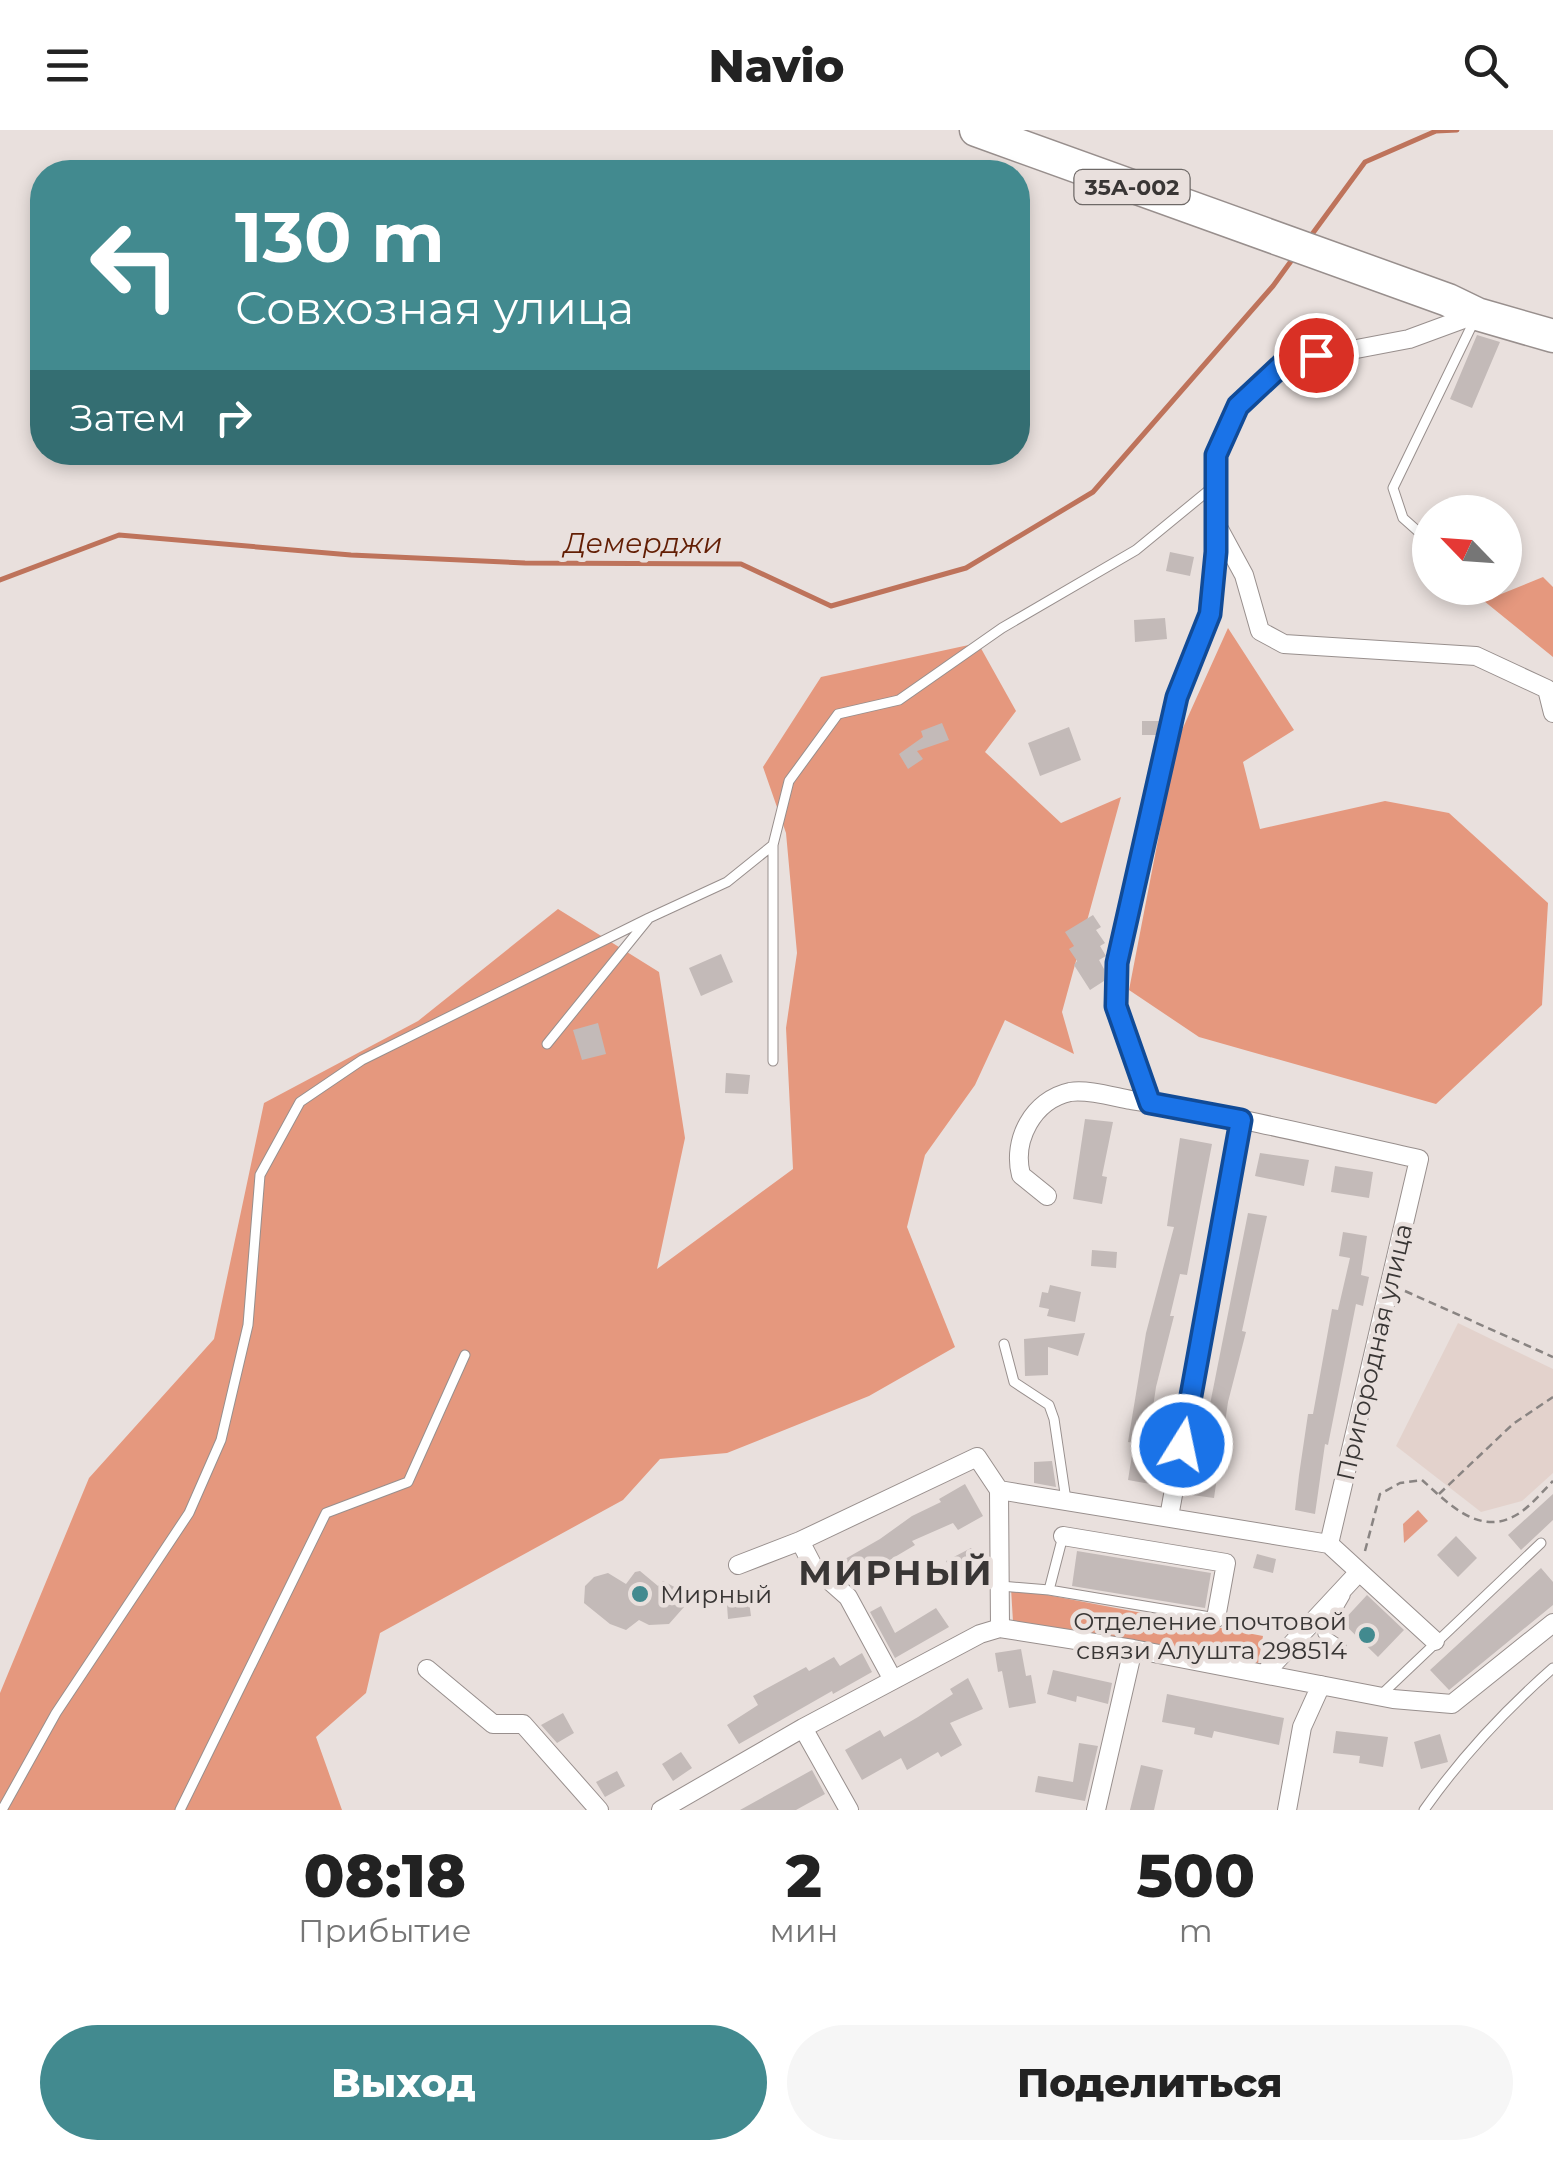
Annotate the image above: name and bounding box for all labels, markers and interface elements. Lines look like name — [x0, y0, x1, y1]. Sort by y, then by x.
icon: menu — [40, 38, 95, 93]
text: Navio — [708, 38, 845, 93]
icon: search — [1458, 38, 1513, 93]
road number: 35А-002 — [1074, 170, 1190, 204]
text: 130 m — [235, 194, 445, 280]
icon: left — [70, 200, 200, 330]
text: Совхозная улица — [235, 280, 634, 335]
pin — [1274, 313, 1359, 398]
icon: arrive — [1289, 328, 1344, 383]
icon: right — [206, 390, 261, 445]
text: Затем — [70, 394, 186, 441]
north arrow — [1412, 495, 1522, 605]
map controls — [1412, 495, 1522, 605]
water label: Демерджи — [561, 526, 722, 560]
street label: Пригородная улица — [1330, 1221, 1418, 1483]
position arrow — [1130, 1393, 1234, 1497]
district label: МИРНЫЙ — [798, 1551, 994, 1594]
place label: Мирный — [660, 1579, 772, 1609]
marker: Мирный — [629, 1583, 651, 1605]
place label: Отделение почтовой связи Алушта 298514 — [1073, 1606, 1347, 1665]
marker: Отделение почтовой связи Алушта 298514 — [1356, 1624, 1378, 1646]
text: 08:18 — [303, 1839, 466, 1912]
text: 2 — [786, 1839, 822, 1912]
text: 500 — [1136, 1839, 1255, 1912]
text: Прибытие — [298, 1911, 472, 1950]
text: мин — [769, 1911, 838, 1950]
text: m — [1179, 1911, 1213, 1950]
button: Выход — [40, 2025, 767, 2140]
button: Поделиться — [787, 2025, 1513, 2140]

